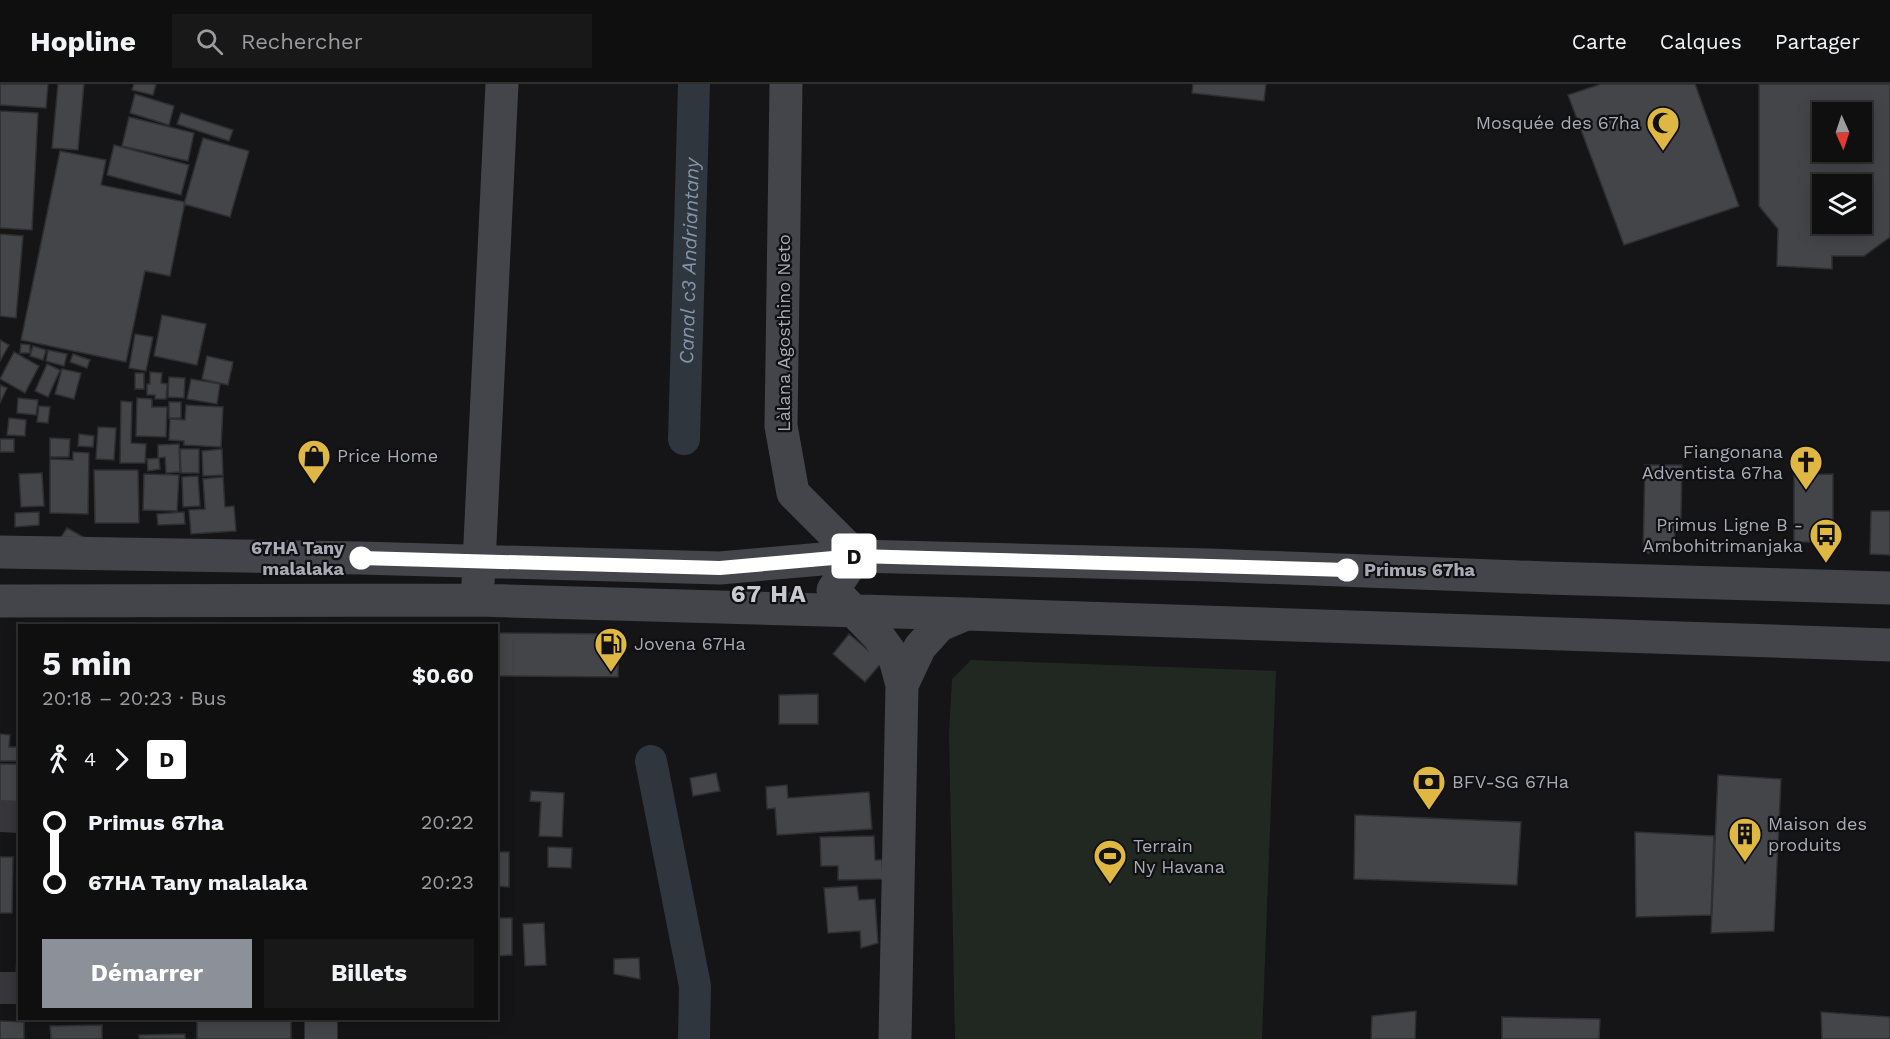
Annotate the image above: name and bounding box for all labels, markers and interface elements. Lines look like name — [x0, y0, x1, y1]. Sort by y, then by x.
search box — [172, 14, 592, 68]
text: Hopline — [30, 25, 136, 58]
icon: search — [193, 25, 226, 58]
text: Rechercher — [241, 29, 363, 54]
text: Carte — [1572, 29, 1627, 54]
text: Calques — [1660, 29, 1742, 54]
text: Partager — [1775, 29, 1860, 54]
north arrow — [1812, 102, 1872, 162]
map controls — [1812, 102, 1872, 234]
mosque icon: Mosquée des 67ha — [1645, 105, 1681, 152]
place label: Mosquée des 67ha — [1476, 112, 1640, 133]
water label: Canal c3 Andriantany — [674, 156, 704, 365]
button: layers — [1812, 174, 1872, 234]
street label: Làlana Agosthino Neto — [773, 234, 794, 432]
shop icon: Price Home — [296, 438, 332, 485]
place label: Fiangonana Adventista 67ha — [1642, 441, 1783, 483]
church icon: Fiangonana Adventista 67ha — [1788, 444, 1824, 491]
place label: Price Home — [337, 445, 438, 466]
place label: Primus Ligne B - Ambohitrimanjaka — [1643, 514, 1803, 556]
bus stop icon: Primus Ligne B - Ambohitrimanjaka — [1808, 517, 1844, 564]
line badge: D — [834, 536, 874, 576]
place label: 67HA Tany malalaka — [251, 537, 345, 579]
text: D — [846, 544, 862, 569]
marker: 67HA Tany malalaka — [350, 547, 372, 569]
marker: Primus 67ha — [1336, 559, 1358, 581]
place label: Primus 67ha — [1364, 559, 1476, 580]
district label: 67 HA — [731, 580, 807, 608]
fuel station icon: Jovena 67Ha — [593, 626, 629, 673]
place label: Jovena 67Ha — [634, 633, 746, 654]
text: 5 min — [42, 644, 132, 683]
text: $0.60 — [412, 663, 474, 688]
text: 20:18 – 20:23 · Bus — [42, 686, 227, 710]
icon: walk — [42, 743, 75, 776]
icon: forward — [105, 743, 138, 776]
text: 4 — [84, 747, 96, 771]
text: D — [159, 747, 174, 772]
bank icon: BFV-SG 67Ha — [1411, 764, 1447, 811]
place label: BFV-SG 67Ha — [1452, 771, 1569, 792]
text: Primus 67ha — [88, 810, 224, 835]
text: 20:22 — [421, 810, 474, 834]
place label: Maison des produits — [1768, 813, 1867, 855]
building icon: Maison des produits — [1727, 816, 1763, 863]
place label: Terrain Ny Havana — [1133, 835, 1225, 877]
sports icon: Terrain Ny Havana — [1092, 838, 1128, 885]
text: 67HA Tany malalaka — [88, 870, 308, 895]
text: 20:23 — [421, 870, 474, 894]
button: Démarrer — [42, 939, 252, 1008]
button: Billets — [264, 939, 474, 1008]

